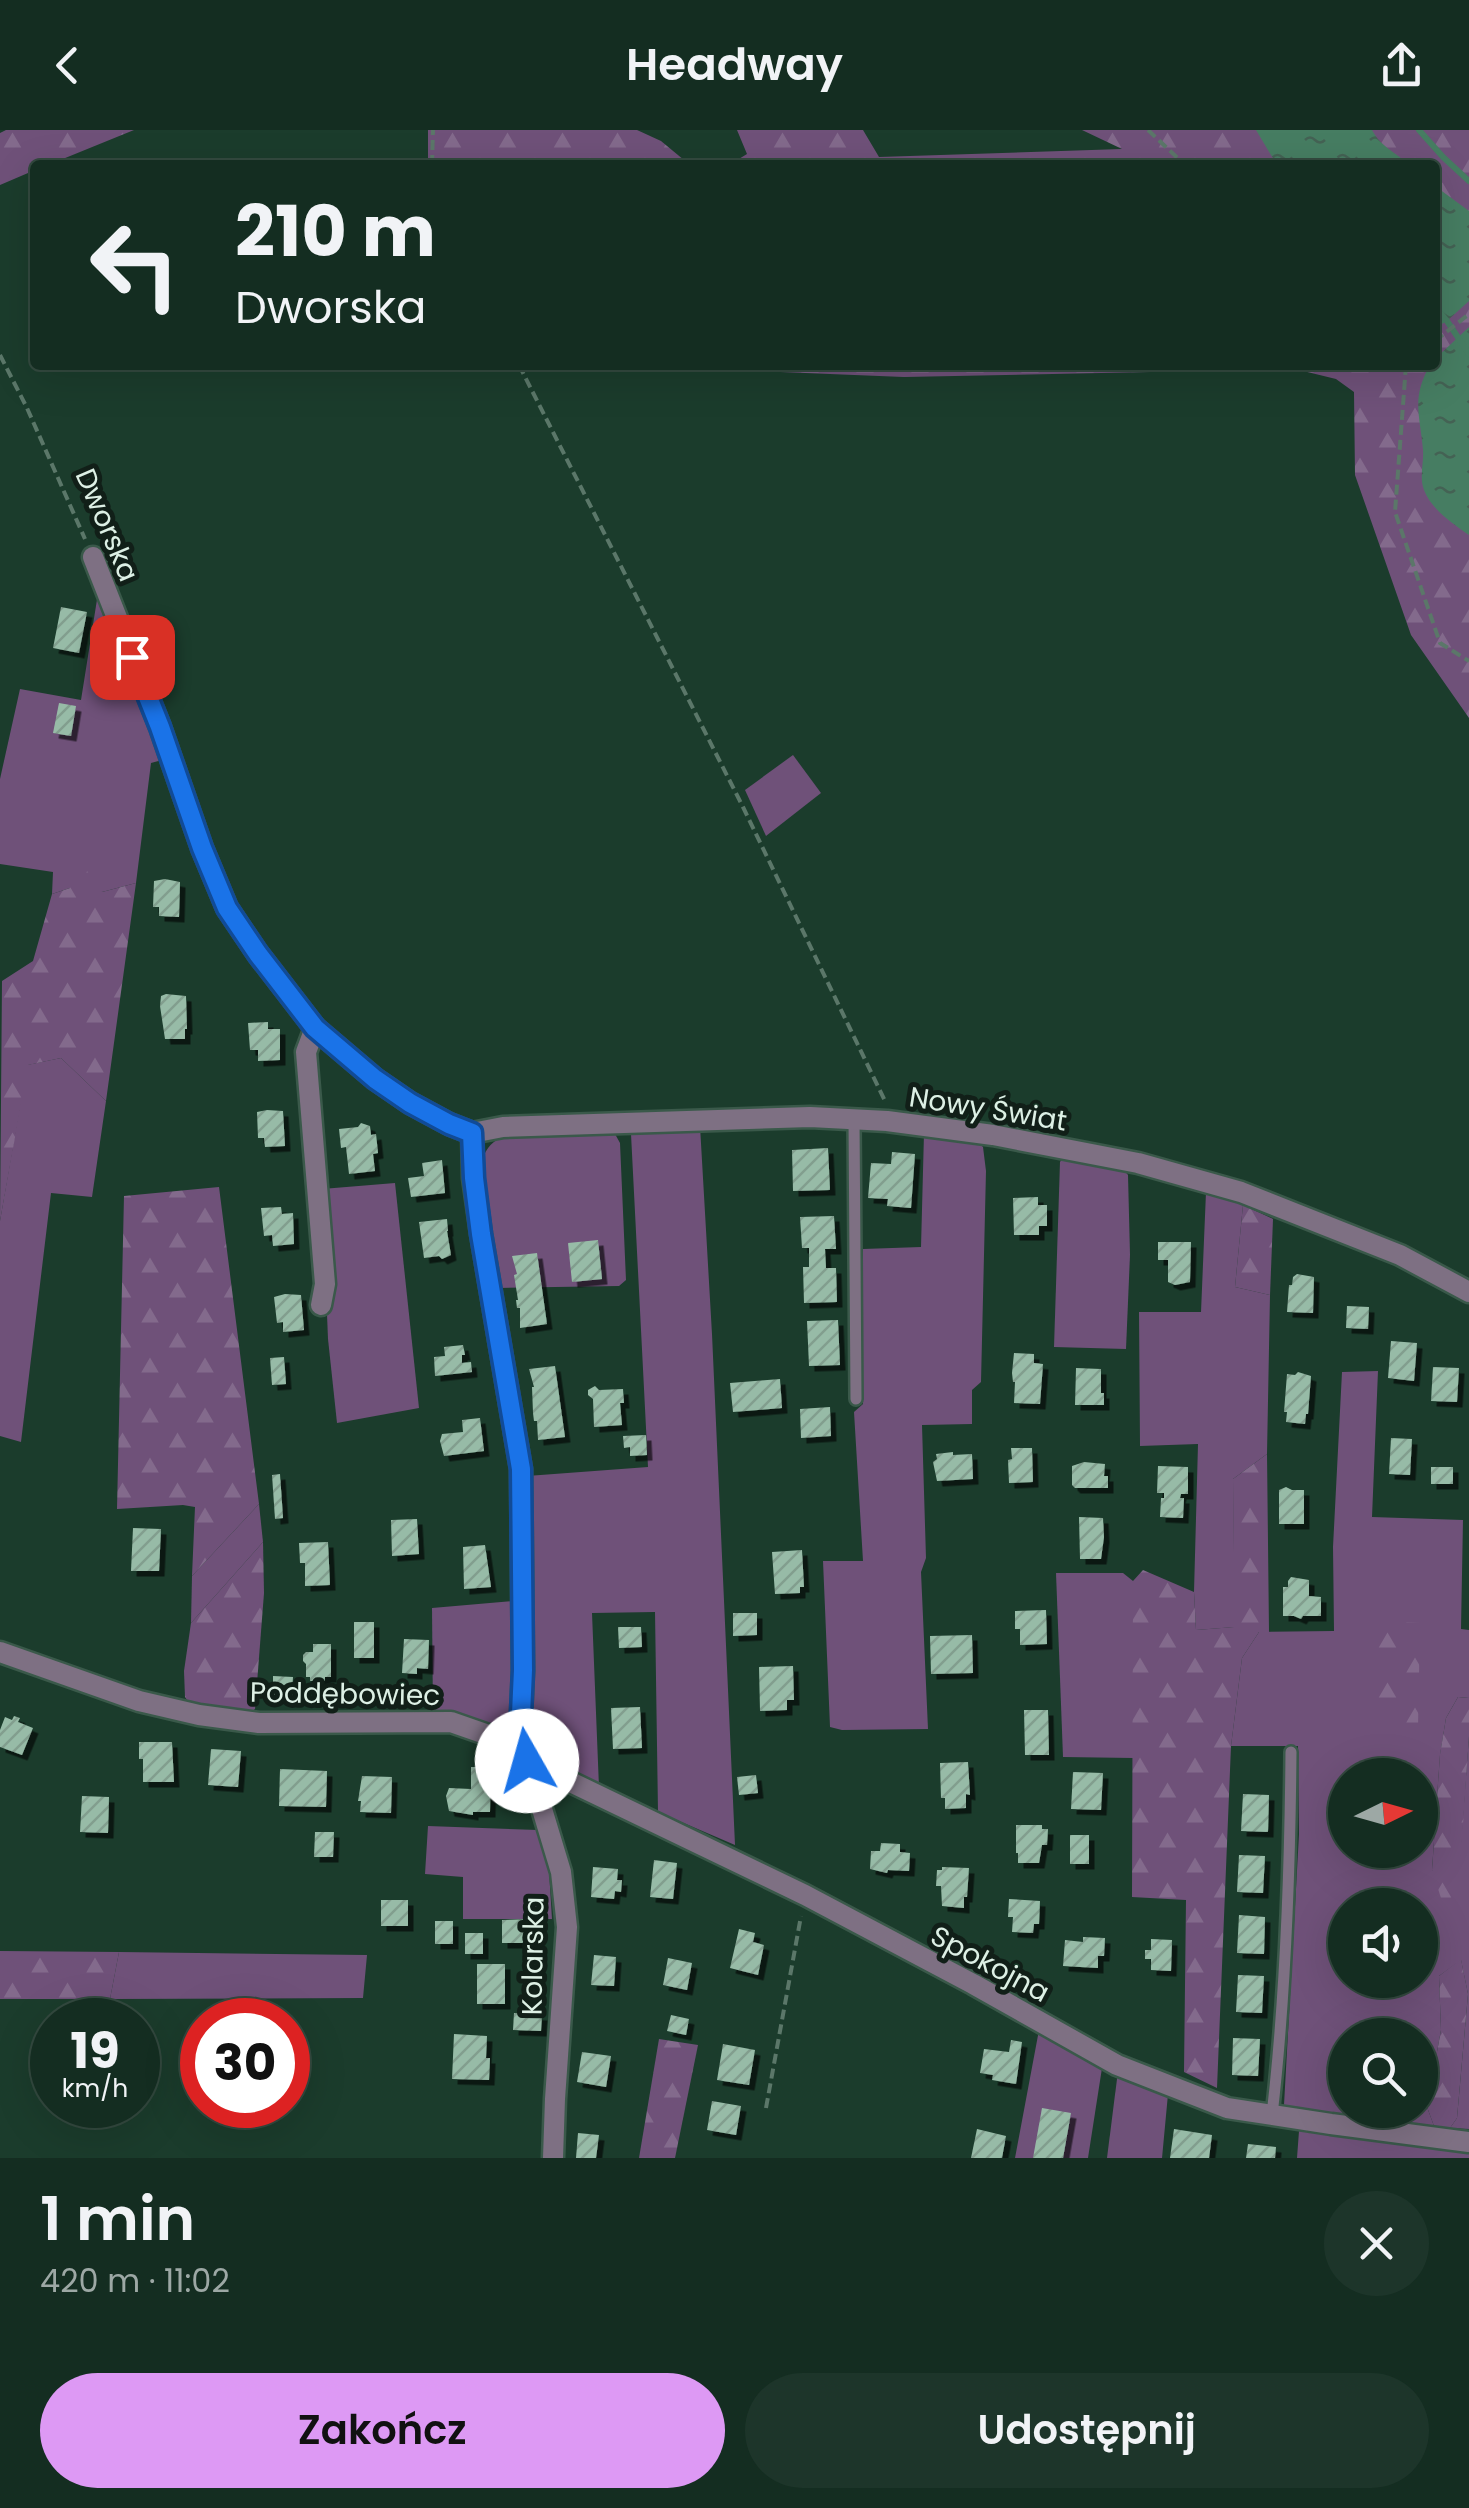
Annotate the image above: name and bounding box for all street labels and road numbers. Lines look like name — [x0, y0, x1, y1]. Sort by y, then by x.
street label: Dworska — [66, 463, 148, 587]
street label: Nowy Świat — [906, 1077, 1070, 1141]
street label: Poddębowiec — [249, 1673, 441, 1715]
street label: Kolarska — [512, 1896, 554, 2016]
street label: Spokojna — [924, 1916, 1056, 2012]

